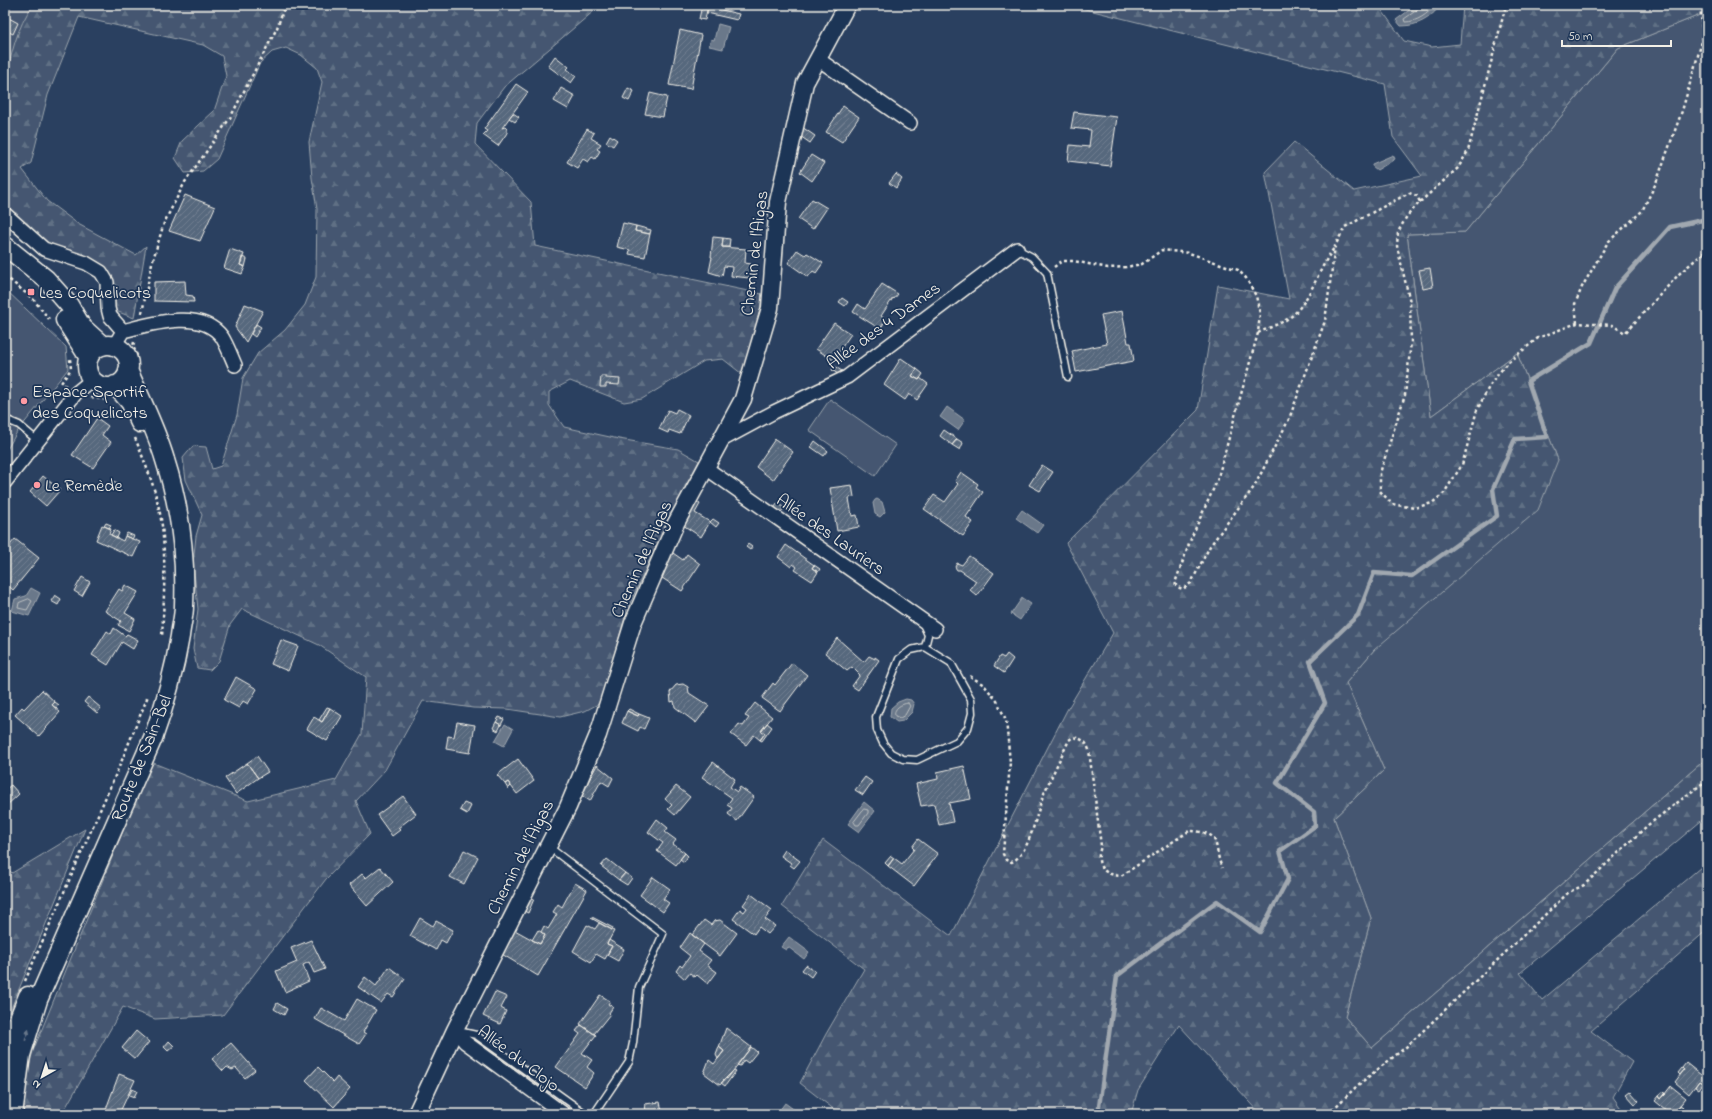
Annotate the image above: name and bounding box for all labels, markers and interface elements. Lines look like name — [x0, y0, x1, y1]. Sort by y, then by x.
scale bar — [1562, 22, 1671, 48]
text: 50 m — [1568, 28, 1592, 46]
street label: Chemin de l'Aigas — [735, 189, 778, 317]
street label: Allée des 4 Dames — [822, 276, 947, 377]
place label: Les Coquelicots — [39, 281, 151, 307]
marker: Les Coquelicots — [26, 287, 36, 297]
place label: Espace Sportif des Coquelicots — [32, 380, 148, 427]
marker: Espace Sportif des Coquelicots — [19, 396, 29, 406]
place label: Le Remède — [45, 474, 123, 500]
marker: Le Remède — [32, 480, 42, 490]
street label: Allée des Lauriers — [770, 488, 890, 583]
street label: Chemin de l'Aigas — [605, 497, 681, 623]
street label: Route de Sain-Bel — [106, 692, 180, 826]
street label: Chemin de l'Aigas — [482, 796, 563, 920]
street label: Allée du Clojo — [471, 1020, 565, 1099]
one-way arrow — [24, 1028, 30, 1040]
north arrow — [22, 1057, 62, 1097]
text: N — [28, 1075, 44, 1093]

